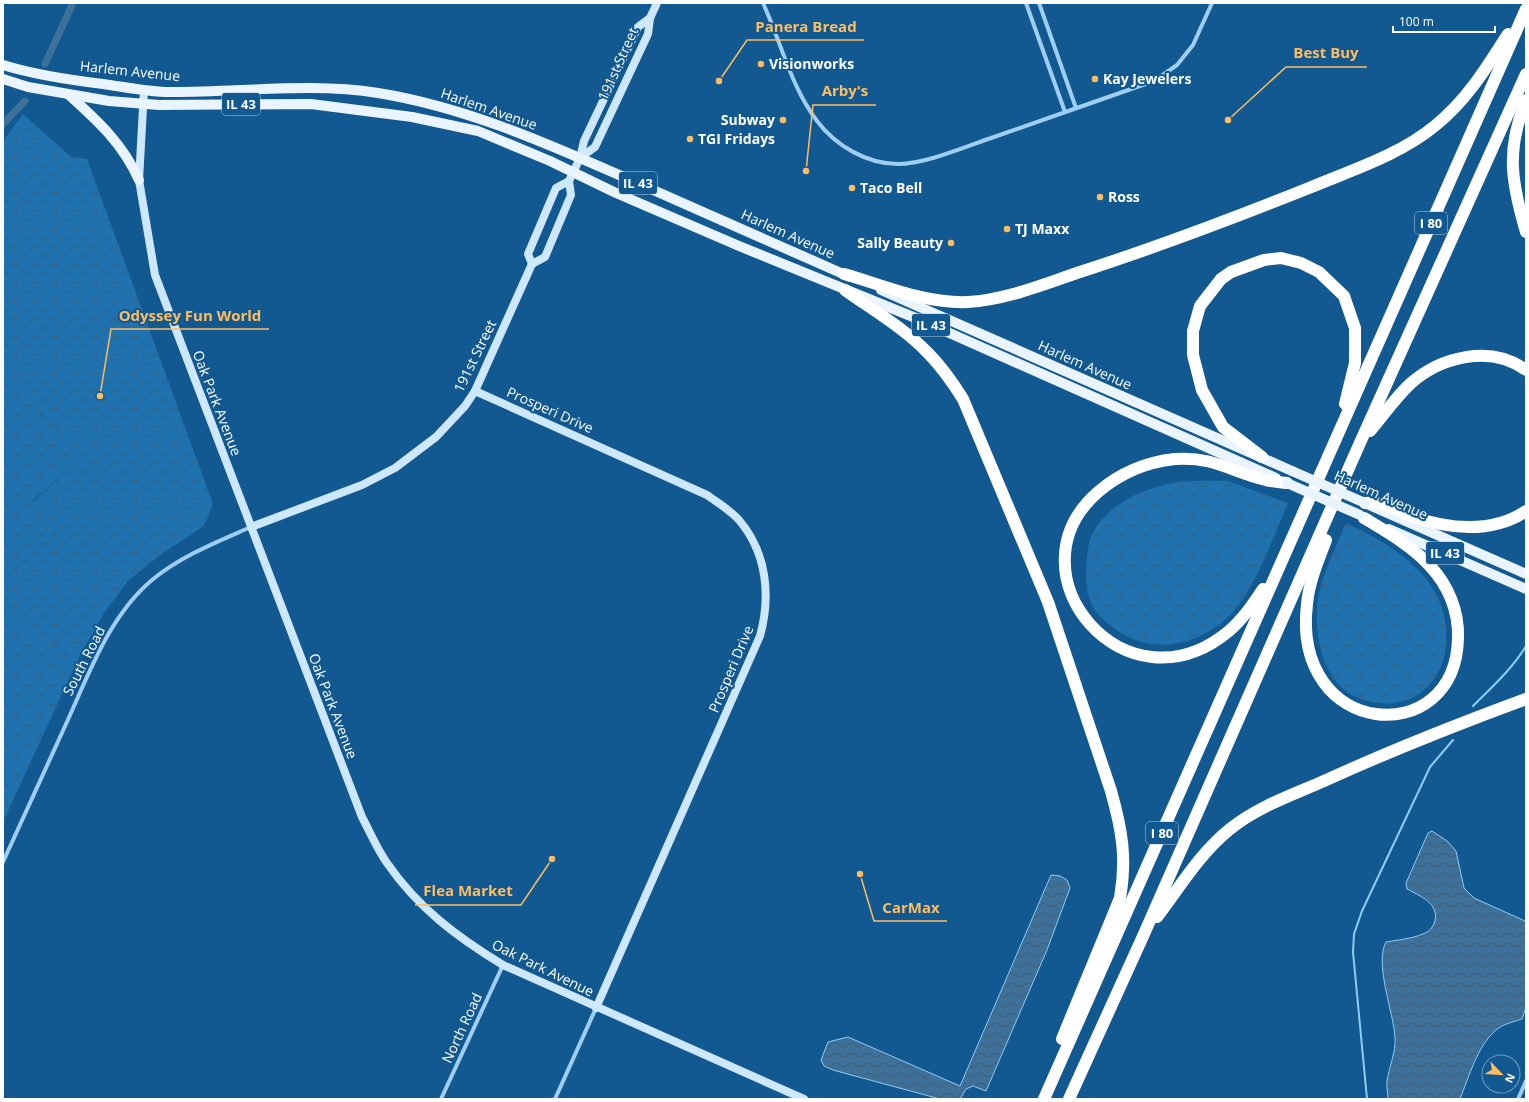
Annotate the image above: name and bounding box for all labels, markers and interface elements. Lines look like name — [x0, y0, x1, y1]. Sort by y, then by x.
scale bar — [1393, 8, 1495, 34]
callout: Panera Bread — [747, 13, 864, 40]
text: 100 m — [1399, 13, 1434, 30]
text: Panera Bread — [755, 16, 857, 36]
street label: 191st Street — [593, 24, 642, 103]
callout: Best Buy — [1286, 40, 1367, 67]
text: Best Buy — [1293, 42, 1359, 62]
place label: Visionworks — [769, 54, 854, 73]
street label: Harlem Avenue — [79, 56, 181, 85]
marker: Visionworks — [756, 59, 766, 69]
place label: Kay Jewelers — [1103, 69, 1191, 88]
marker: Kay Jewelers — [1090, 74, 1100, 84]
callout: Arby's — [813, 78, 876, 105]
text: Arby's — [822, 80, 868, 100]
street label: Harlem Avenue — [439, 83, 540, 134]
road number: IL 43 — [222, 93, 260, 115]
place label: Subway — [721, 110, 775, 129]
marker: Subway — [778, 115, 788, 125]
place label: TGI Fridays — [698, 129, 775, 148]
marker: TGI Fridays — [685, 134, 695, 144]
road number: IL 43 — [619, 172, 657, 194]
place label: Taco Bell — [860, 178, 922, 197]
marker: Taco Bell — [847, 183, 857, 193]
place label: Ross — [1108, 187, 1140, 206]
marker: Ross — [1095, 192, 1105, 202]
street label: Harlem Avenue — [738, 204, 838, 263]
road number: I 80 — [1415, 212, 1447, 234]
place label: TJ Maxx — [1015, 219, 1070, 238]
marker: TJ Maxx — [1002, 224, 1012, 234]
place label: Sally Beauty — [857, 233, 943, 252]
marker: Sally Beauty — [946, 238, 956, 248]
callout: Odyssey Fun World — [111, 302, 269, 329]
text: Odyssey Fun World — [119, 305, 261, 325]
road number: IL 43 — [912, 314, 950, 336]
street label: 191st Street — [449, 316, 500, 395]
street label: Harlem Avenue — [1035, 335, 1135, 394]
street label: Oak Park Avenue — [189, 347, 246, 458]
street label: Prosperi Drive — [504, 382, 597, 437]
street label: Harlem Avenue — [1331, 465, 1431, 524]
road number: IL 43 — [1426, 542, 1464, 564]
street label: Prosperi Drive — [704, 622, 757, 715]
street label: South Road — [58, 623, 109, 699]
street label: Oak Park Avenue — [305, 650, 362, 761]
road number: I 80 — [1146, 822, 1178, 844]
callout: Flea Market — [415, 878, 521, 905]
text: Flea Market — [423, 880, 513, 900]
callout: CarMax — [874, 894, 947, 921]
text: CarMax — [882, 897, 940, 917]
street label: Oak Park Avenue — [489, 935, 598, 1001]
street label: North Road — [437, 990, 486, 1066]
north arrow — [1481, 1054, 1521, 1094]
text: N — [1502, 1071, 1519, 1086]

